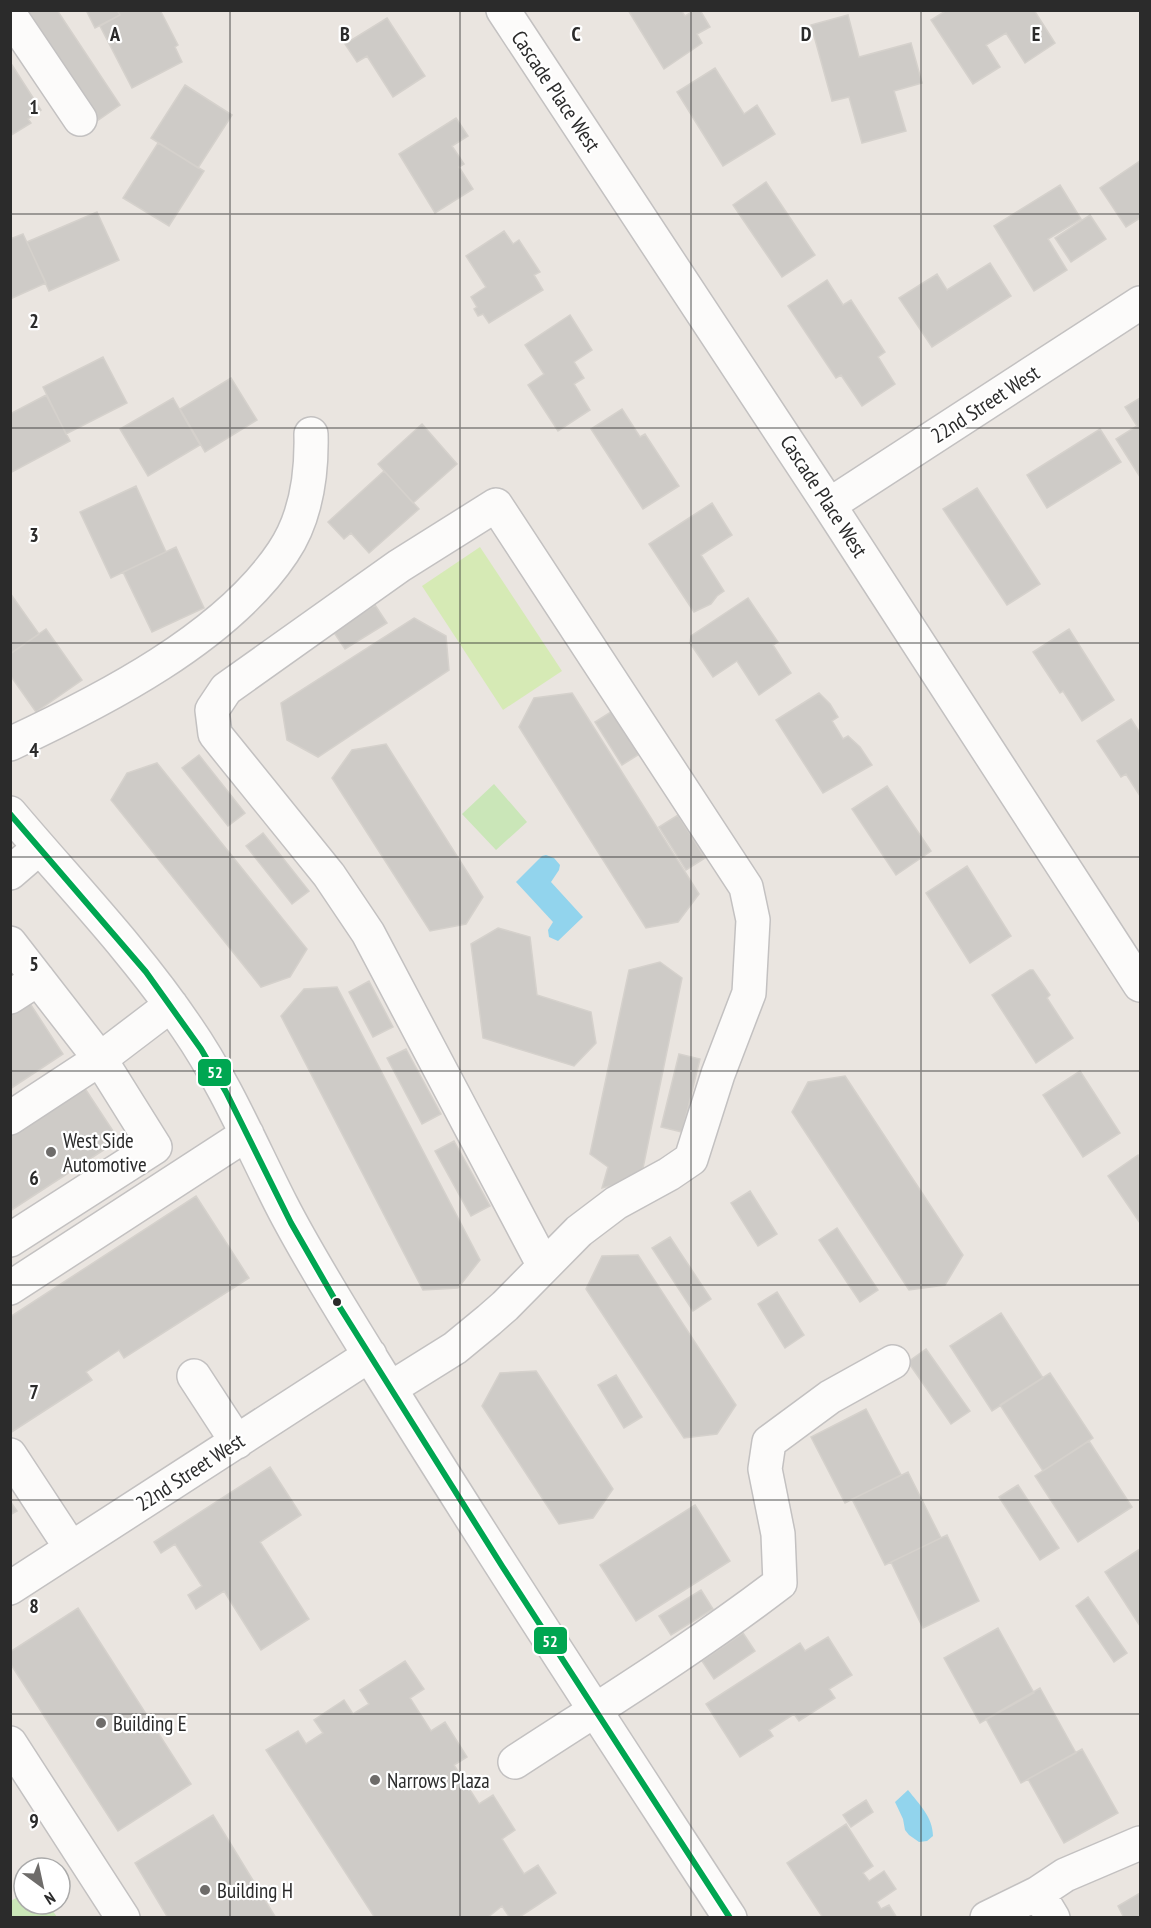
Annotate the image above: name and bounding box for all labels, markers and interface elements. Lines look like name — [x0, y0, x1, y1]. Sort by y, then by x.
text: A — [109, 21, 121, 47]
text: B — [340, 21, 350, 47]
text: D — [801, 21, 812, 47]
text: E — [1032, 21, 1040, 47]
street label: Cascade Place West — [506, 26, 606, 156]
text: 1 — [29, 94, 39, 120]
text: 2 — [29, 308, 39, 334]
street label: 22nd Street West — [926, 359, 1045, 449]
street label: Cascade Place West — [774, 430, 874, 562]
text: 3 — [29, 522, 39, 548]
text: 4 — [29, 737, 39, 763]
text: 5 — [29, 951, 39, 977]
line badge: 52 — [197, 1058, 232, 1087]
text: 52 — [207, 1062, 223, 1082]
place label: West Side Automotive — [63, 1127, 147, 1178]
marker: West Side Automotive — [44, 1145, 58, 1159]
text: 6 — [29, 1165, 39, 1191]
unlabelled marker — [331, 1296, 343, 1308]
text: 7 — [29, 1379, 39, 1405]
street label: 22nd Street West — [131, 1427, 250, 1517]
text: 8 — [29, 1593, 39, 1619]
line badge: 52 — [533, 1626, 568, 1655]
text: 52 — [542, 1631, 558, 1651]
place label: Building E — [113, 1710, 187, 1737]
marker: Building E — [94, 1716, 108, 1730]
place label: Narrows Plaza — [387, 1767, 490, 1794]
marker: Narrows Plaza — [368, 1773, 382, 1787]
text: 9 — [29, 1808, 39, 1834]
north arrow — [12, 1856, 72, 1916]
place label: Building H — [217, 1877, 293, 1904]
marker: Building H — [198, 1883, 212, 1897]
text: N — [41, 1888, 59, 1909]

